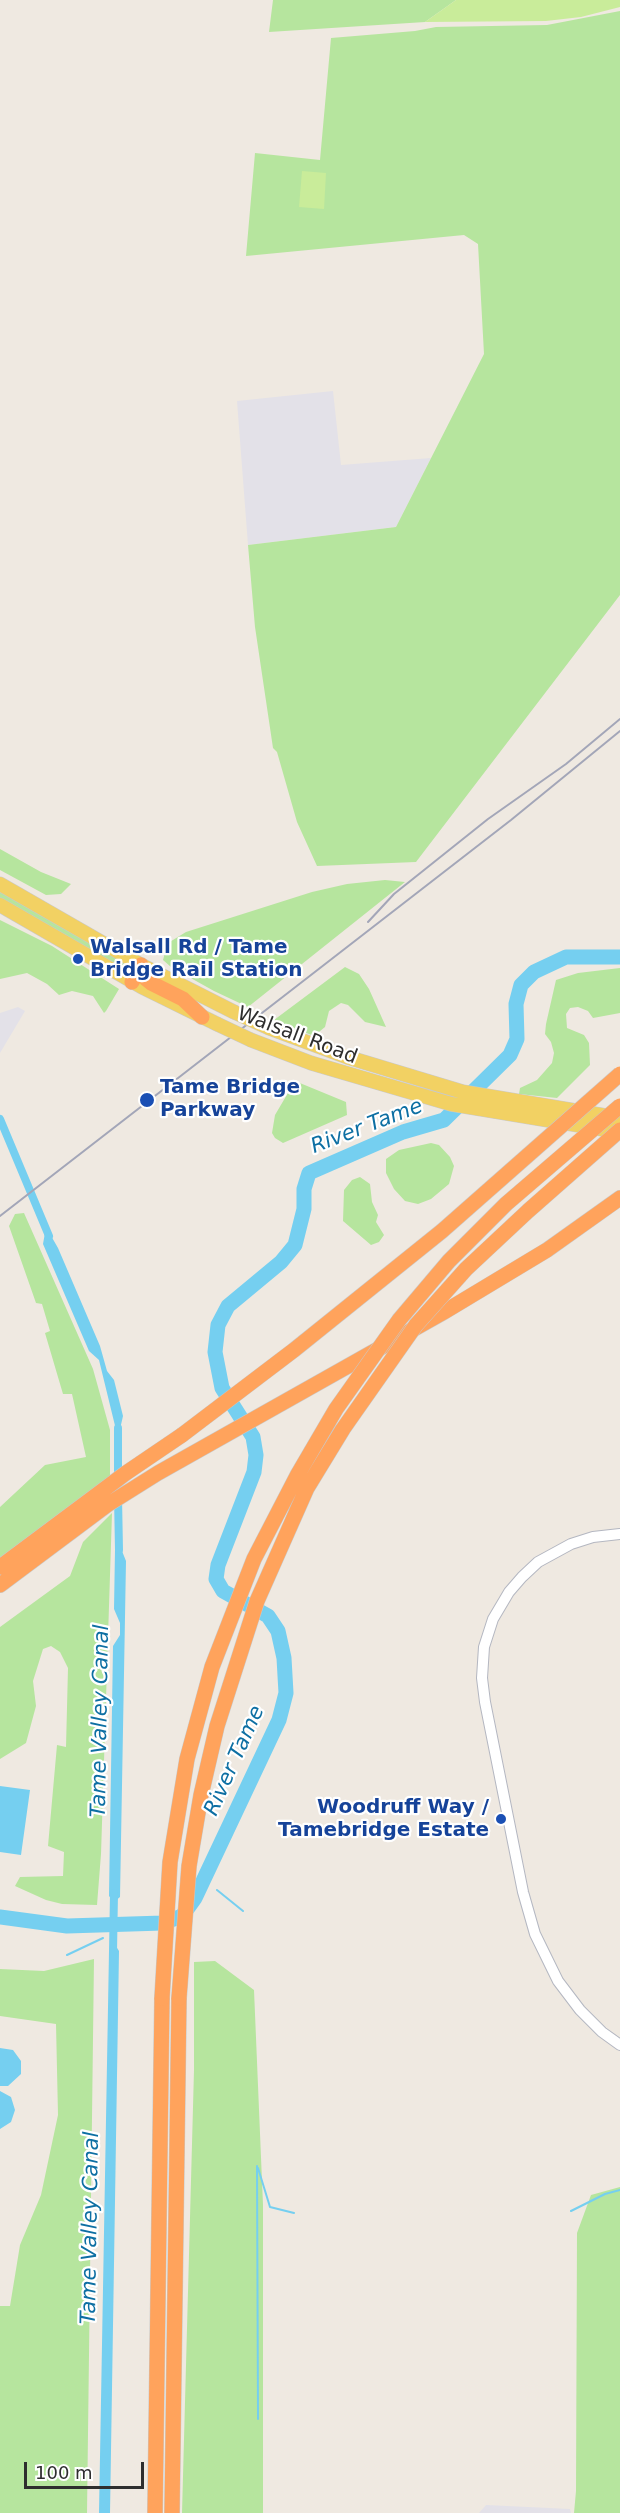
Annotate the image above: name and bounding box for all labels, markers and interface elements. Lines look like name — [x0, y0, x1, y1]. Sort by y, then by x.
place label: Walsall Rd / Tame Bridge Rail Station — [90, 936, 303, 983]
marker: Walsall Rd / Tame Bridge Rail Station — [71, 952, 85, 966]
street label: Walsall Road — [234, 1002, 360, 1070]
place label: Tame Bridge Parkway — [160, 1076, 300, 1123]
marker: Tame Bridge Parkway — [138, 1091, 156, 1109]
water label: River Tame — [307, 1094, 427, 1160]
water label: Tame Valley Canal — [87, 1624, 115, 1818]
water label: River Tame — [200, 1702, 270, 1820]
place label: Woodruff Way / Tamebridge Estate — [278, 1796, 489, 1843]
marker: Woodruff Way / Tamebridge Estate — [494, 1812, 508, 1826]
water label: Tame Valley Canal — [77, 2131, 105, 2325]
scale bar — [27, 2450, 147, 2488]
text: 100 m — [35, 2462, 93, 2483]

